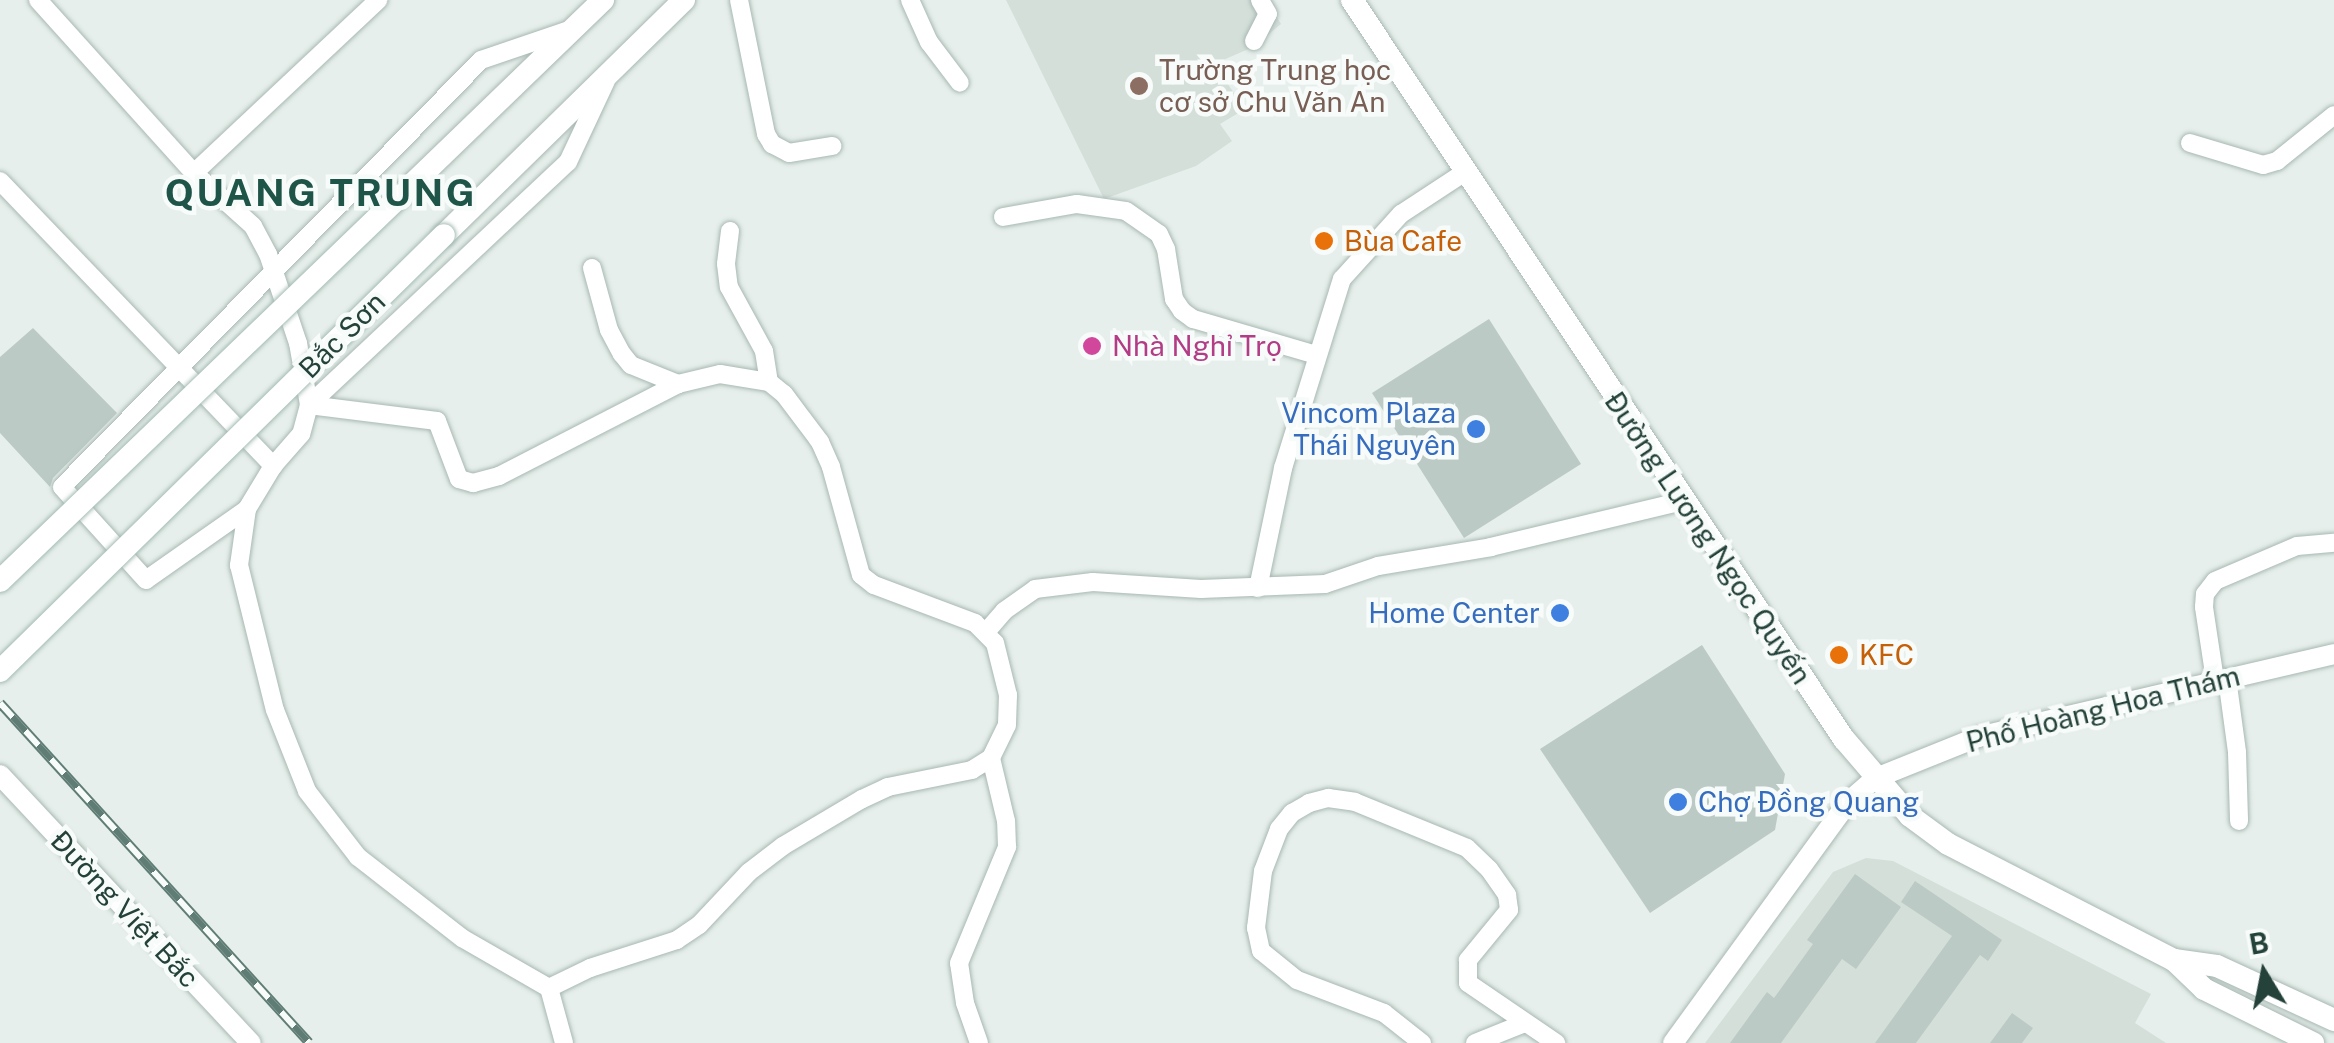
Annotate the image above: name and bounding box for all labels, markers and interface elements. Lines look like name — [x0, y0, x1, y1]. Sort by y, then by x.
place label: Trường Trung học cơ sở Chu Văn An — [1159, 53, 1391, 119]
marker: Trường Trung học cơ sở Chu Văn An — [1128, 75, 1150, 97]
district label: QUANG TRUNG — [165, 170, 477, 216]
place label: Bùa Cafe — [1344, 224, 1462, 258]
marker: Bùa Cafe — [1313, 230, 1335, 252]
street label: Bắc Sơn — [292, 285, 392, 385]
place label: Nhà Nghỉ Trọ — [1112, 329, 1282, 363]
marker: Nhà Nghỉ Trọ — [1081, 335, 1103, 357]
street label: Đường Lương Ngọc Quyến — [1597, 385, 1819, 691]
place label: Vincom Plaza Thái Nguyên — [1281, 396, 1456, 462]
marker: Vincom Plaza Thái Nguyên — [1465, 418, 1487, 440]
place label: Home Center — [1368, 596, 1540, 630]
marker: Home Center — [1549, 602, 1571, 624]
place label: KFC — [1859, 638, 1914, 672]
marker: KFC — [1828, 644, 1850, 666]
street label: Phố Hoàng Hoa Thám — [1963, 659, 2243, 759]
place label: Chợ Đồng Quang — [1698, 785, 1919, 819]
marker: Chợ Đồng Quang — [1667, 791, 1689, 813]
street label: Đường Việt Bắc — [44, 823, 206, 995]
north arrow — [2214, 923, 2314, 1023]
text: B — [2246, 925, 2271, 961]

